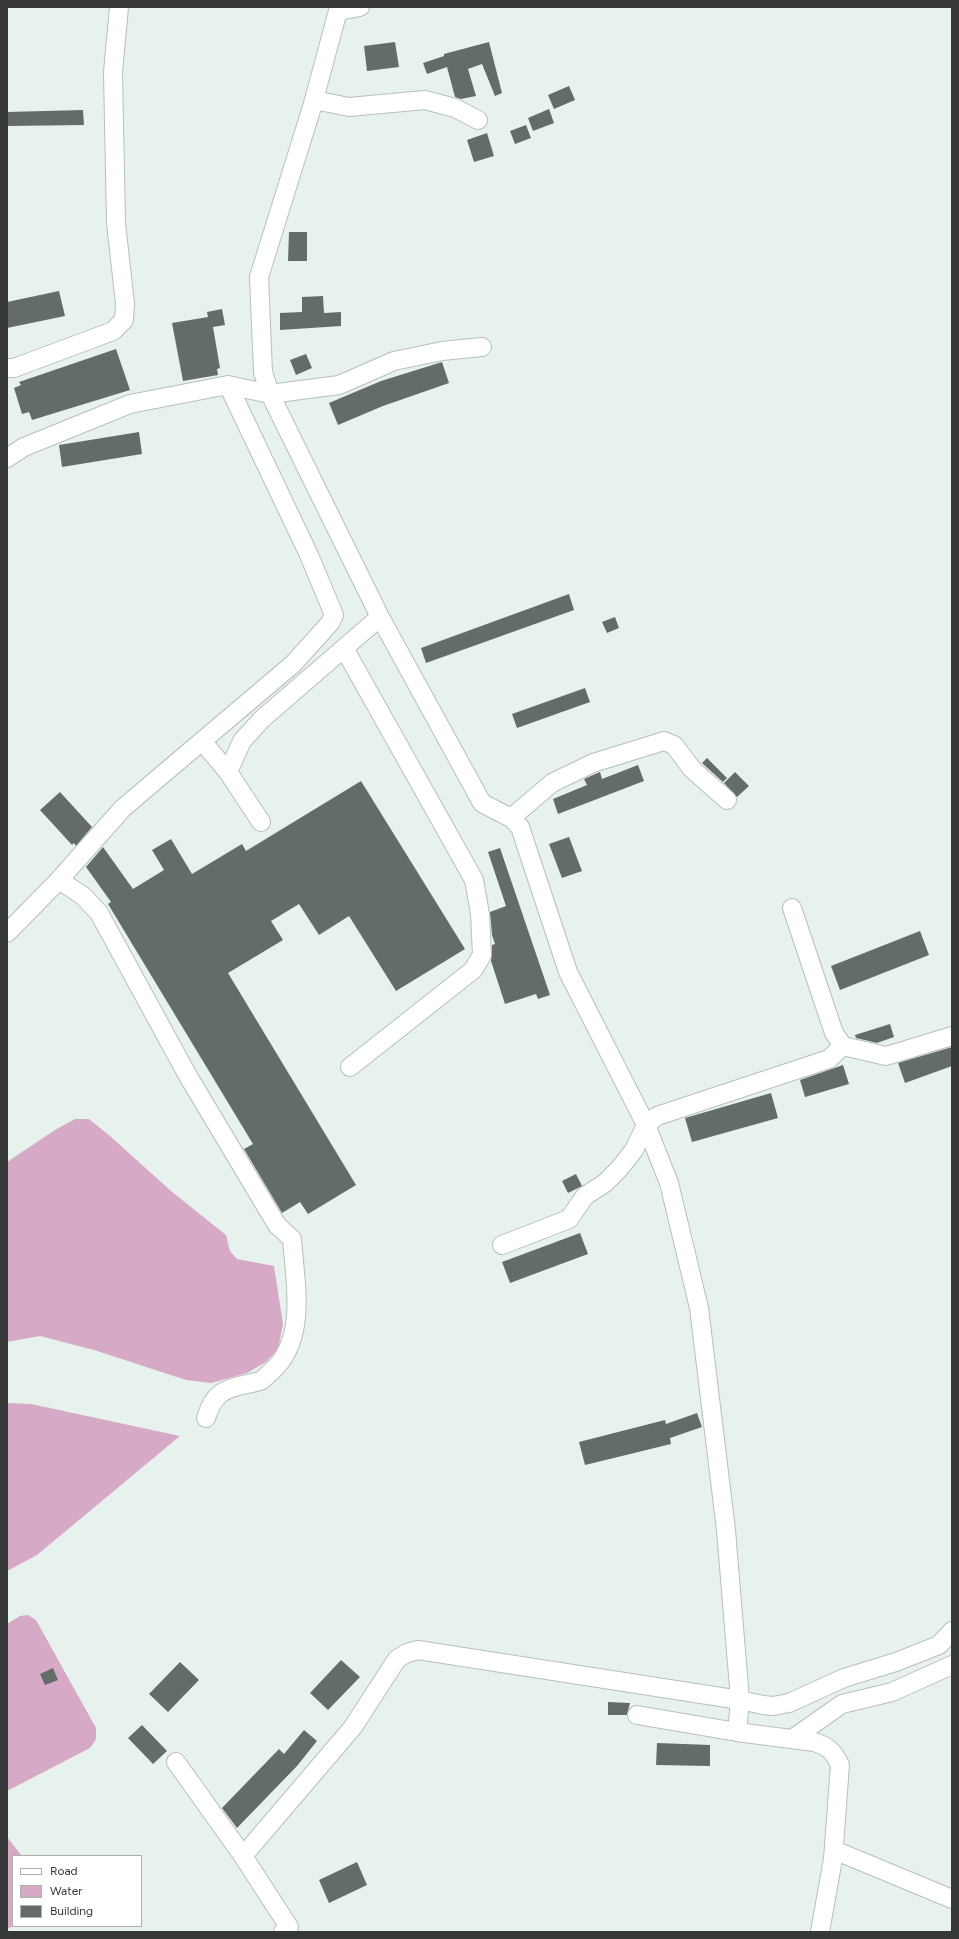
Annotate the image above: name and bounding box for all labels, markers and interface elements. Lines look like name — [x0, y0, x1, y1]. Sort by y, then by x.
legend — [12, 1855, 142, 1927]
text: Road — [50, 1864, 78, 1878]
text: Water — [50, 1884, 82, 1898]
text: Building — [50, 1904, 93, 1918]

